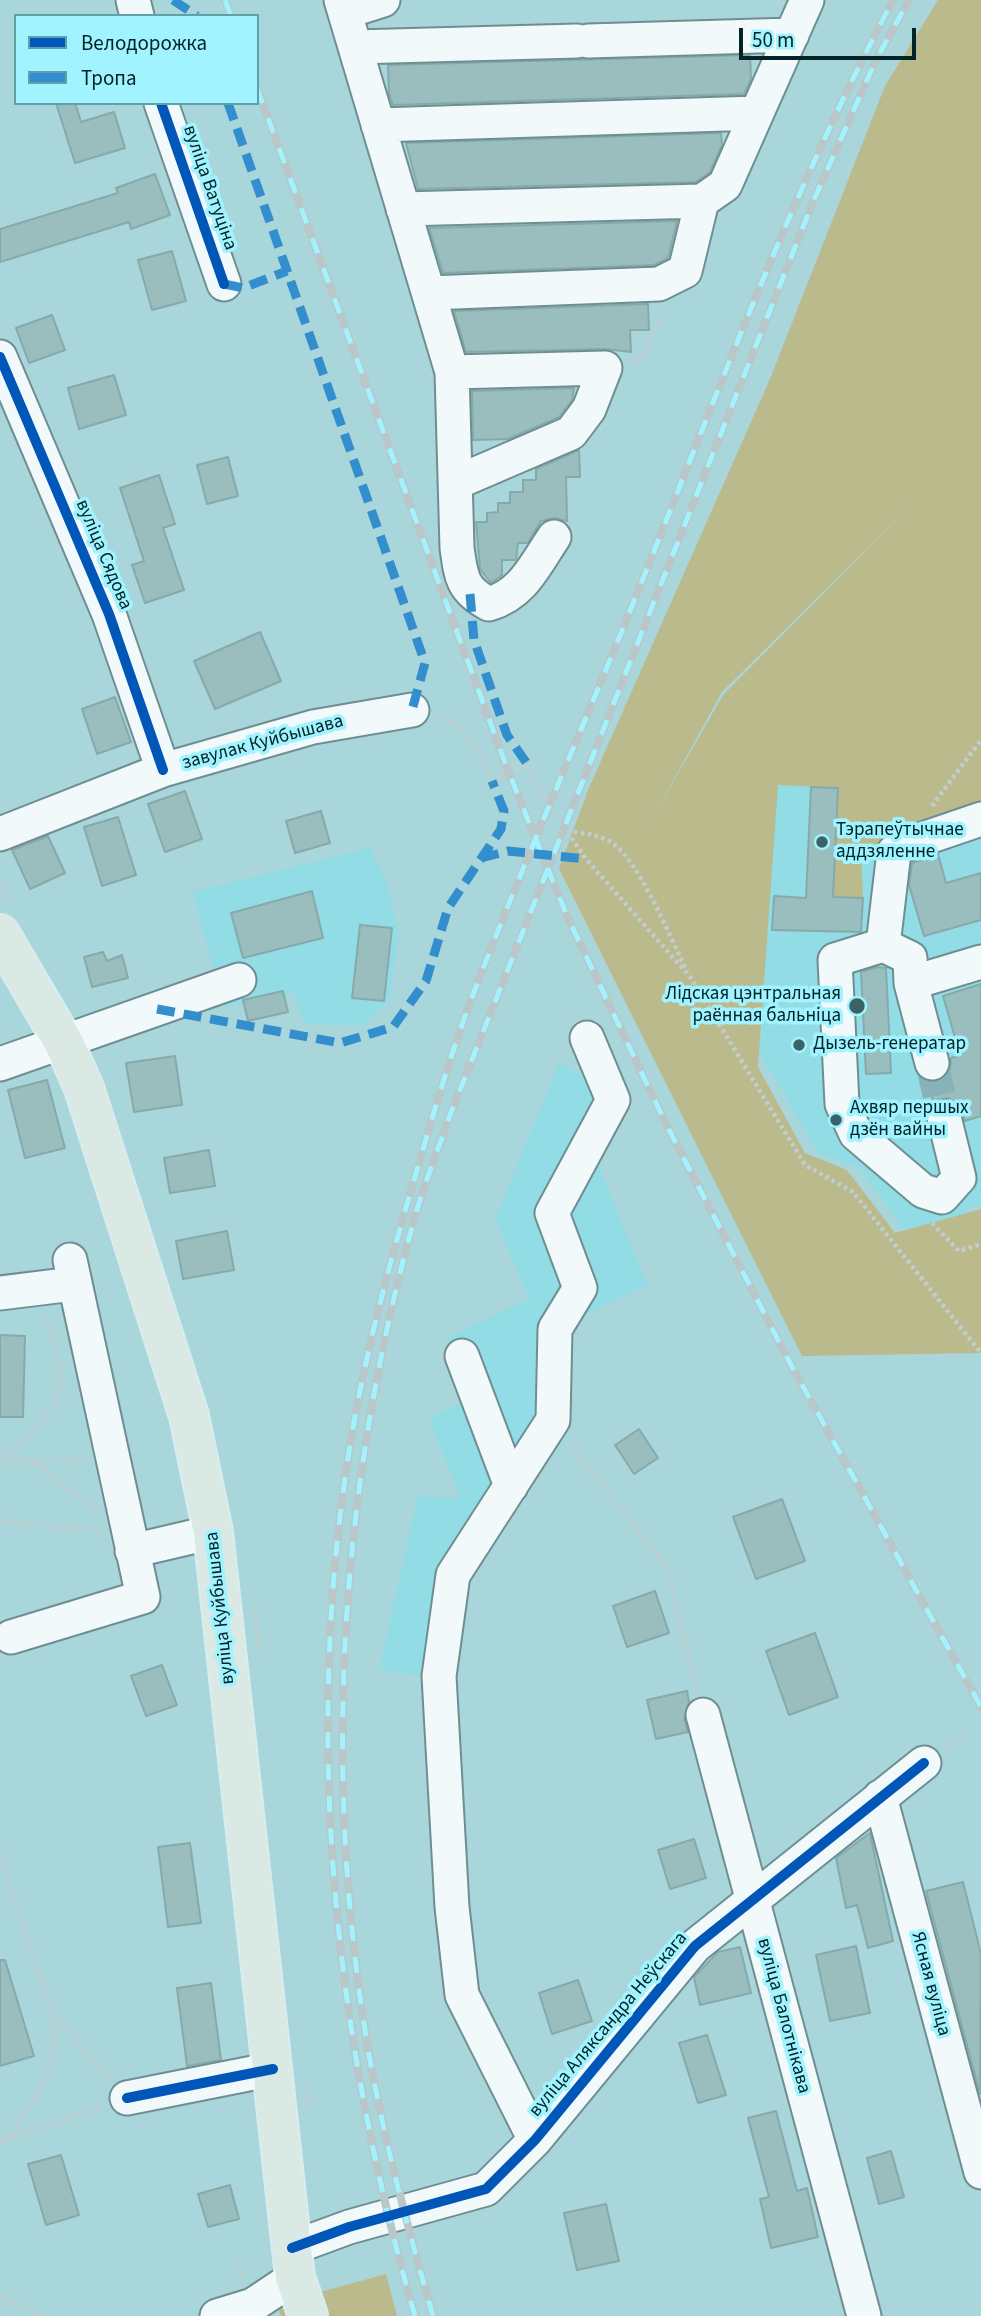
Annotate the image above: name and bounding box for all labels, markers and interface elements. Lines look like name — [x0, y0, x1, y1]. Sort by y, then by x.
legend — [14, 14, 259, 105]
scale bar — [743, 14, 920, 58]
text: 50 m — [752, 25, 794, 55]
text: Велодорожка — [81, 28, 207, 58]
text: Тропа — [81, 63, 137, 93]
street label: вуліца Ватуціна — [177, 122, 241, 254]
street label: вуліца Сядова — [70, 497, 136, 613]
street label: завулак Куйбышава — [180, 711, 346, 775]
place label: Тэрапеўтычнае аддзяленне — [836, 820, 964, 864]
marker: Тэрапеўтычнае аддзяленне — [814, 834, 830, 850]
place label: Лідская цэнтральная раённая бальніца — [665, 984, 841, 1028]
marker: Лідская цэнтральная раённая бальніца — [847, 996, 867, 1016]
place label: Дызель-генератар — [813, 1034, 966, 1056]
marker: Дызель-генератар — [791, 1037, 807, 1053]
place label: Ахвяр першых дзён вайны — [850, 1098, 968, 1142]
marker: Ахвяр першых дзён вайны — [828, 1112, 844, 1128]
street label: вуліца Куйбышава — [202, 1530, 240, 1686]
street label: вуліца Аляксандра Неўскага — [525, 1928, 693, 2122]
street label: Ясная вуліца — [905, 1929, 955, 2039]
street label: вуліца Балотнікава — [751, 1936, 815, 2096]

